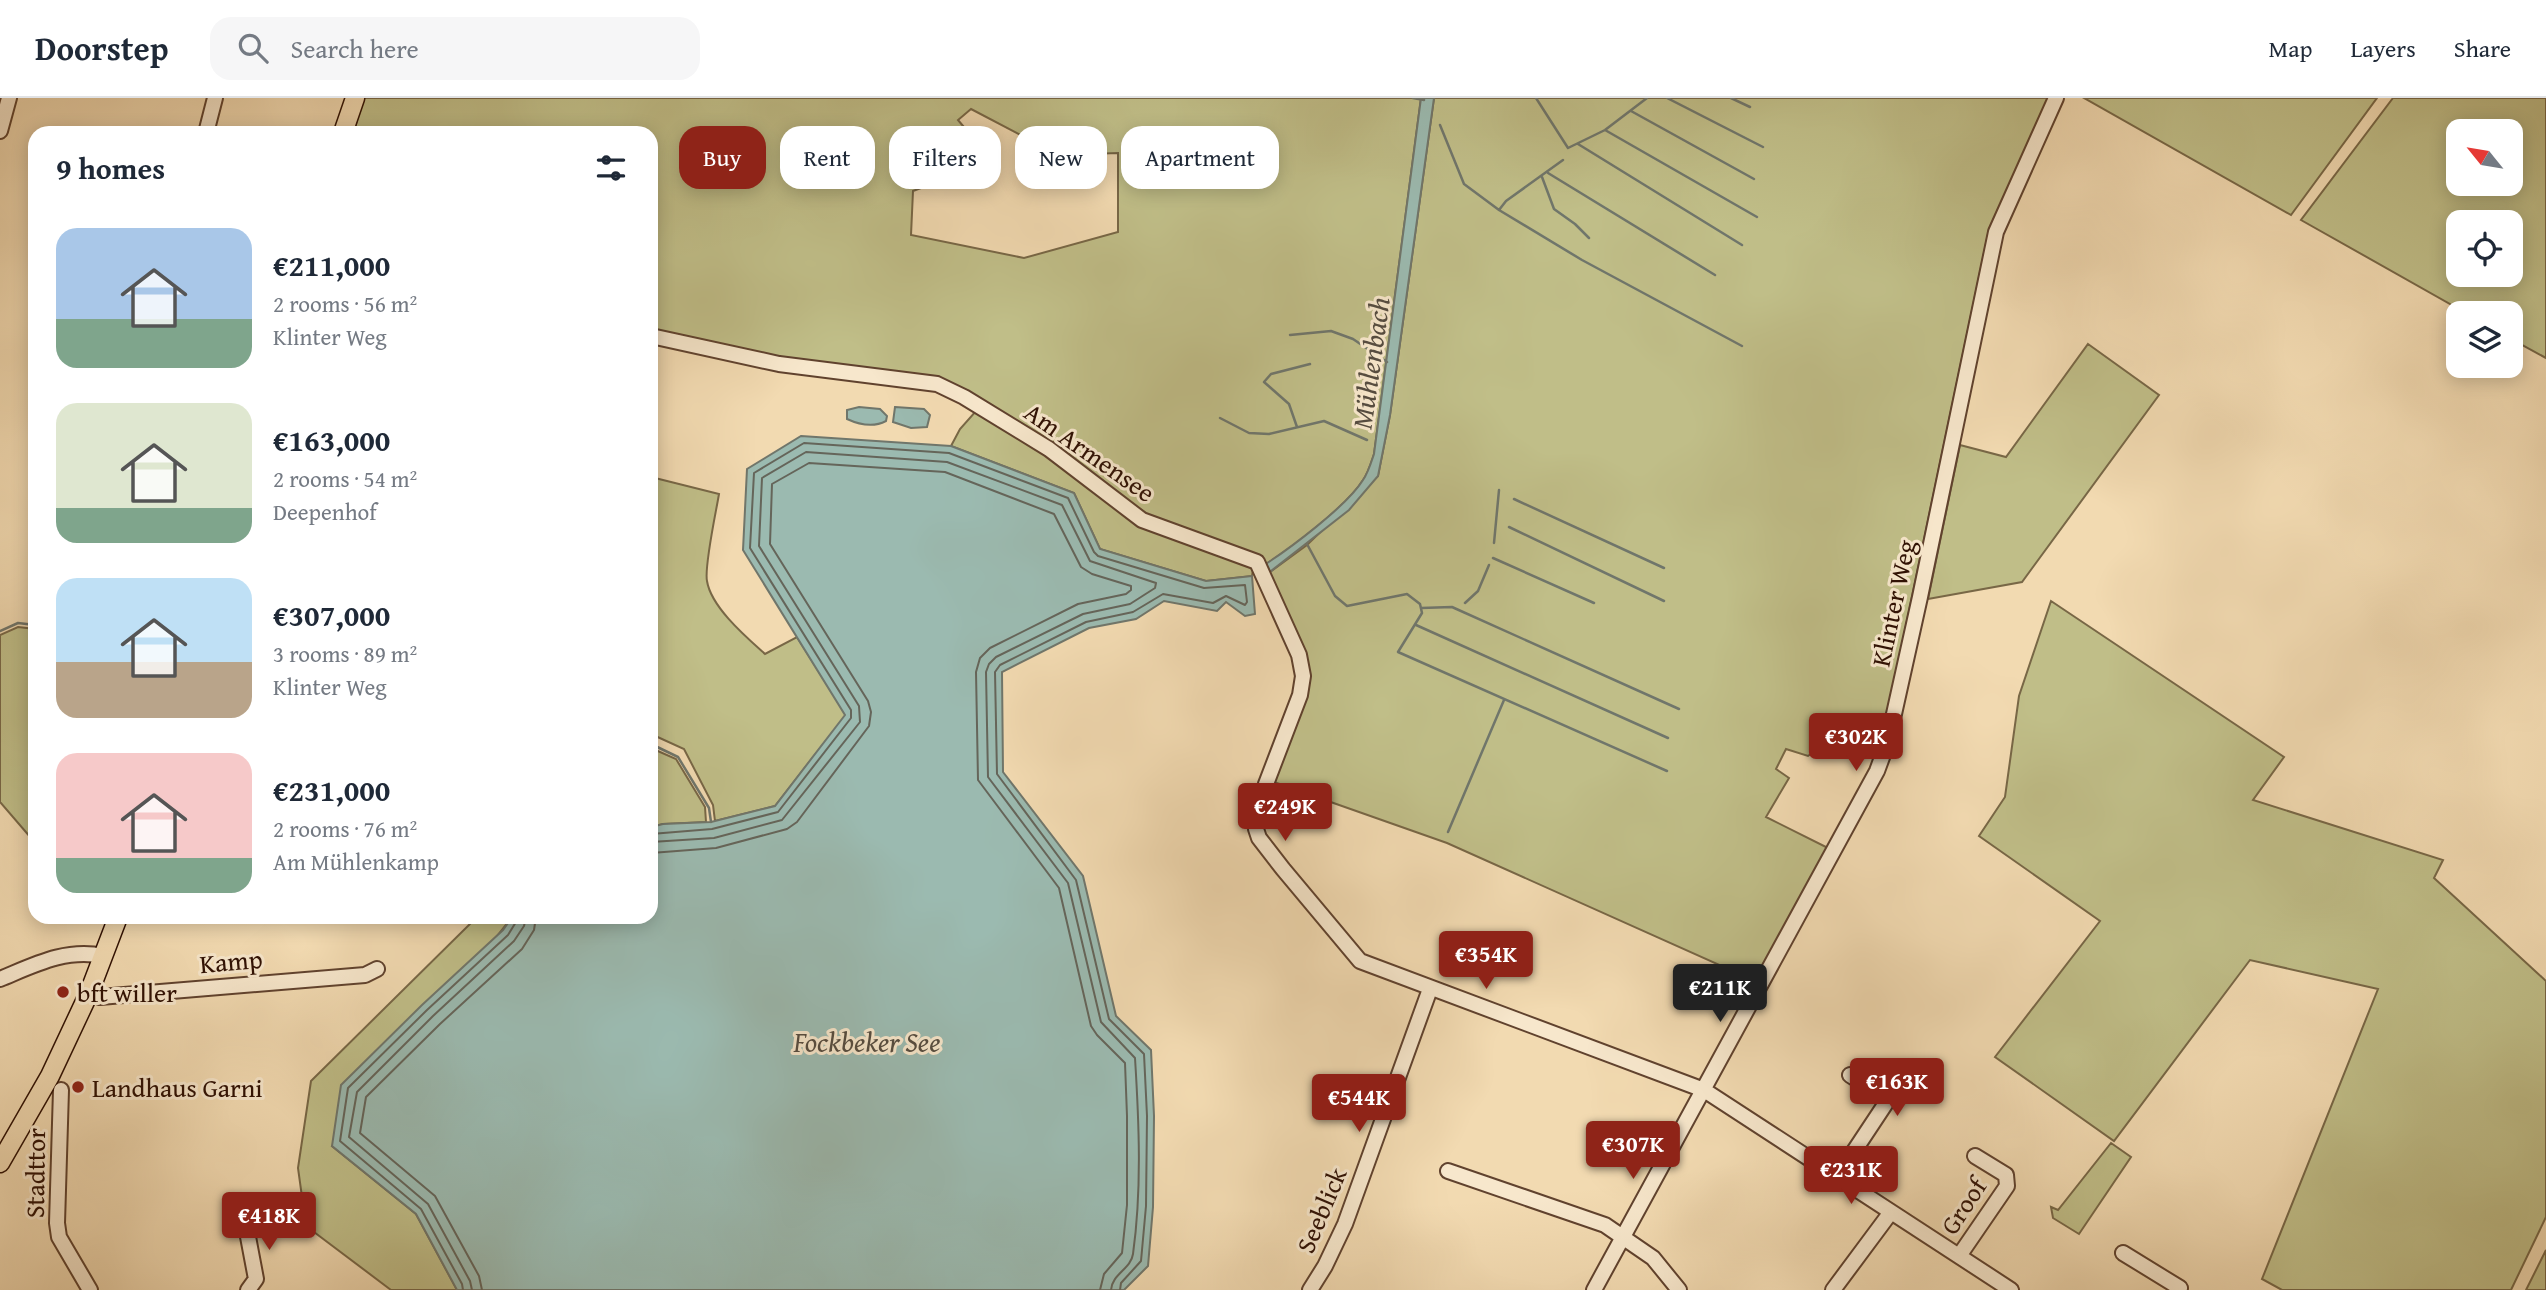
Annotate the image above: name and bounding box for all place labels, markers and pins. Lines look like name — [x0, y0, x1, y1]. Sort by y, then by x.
pin: €302K — [1807, 714, 1905, 773]
pin: €249K — [1236, 784, 1334, 843]
pin: €354K — [1437, 932, 1535, 991]
pin: €211K — [1671, 964, 1769, 1024]
place label: bft willer — [77, 973, 177, 1012]
marker: bft willer — [55, 984, 71, 1000]
pin: €163K — [1848, 1058, 1946, 1118]
place label: Landhaus Garni — [92, 1068, 263, 1107]
pin: €544K — [1310, 1074, 1408, 1134]
marker: Landhaus Garni — [70, 1079, 86, 1095]
pin: €307K — [1584, 1122, 1682, 1181]
pin: €231K — [1802, 1146, 1900, 1206]
pin: €418K — [220, 1192, 318, 1252]

